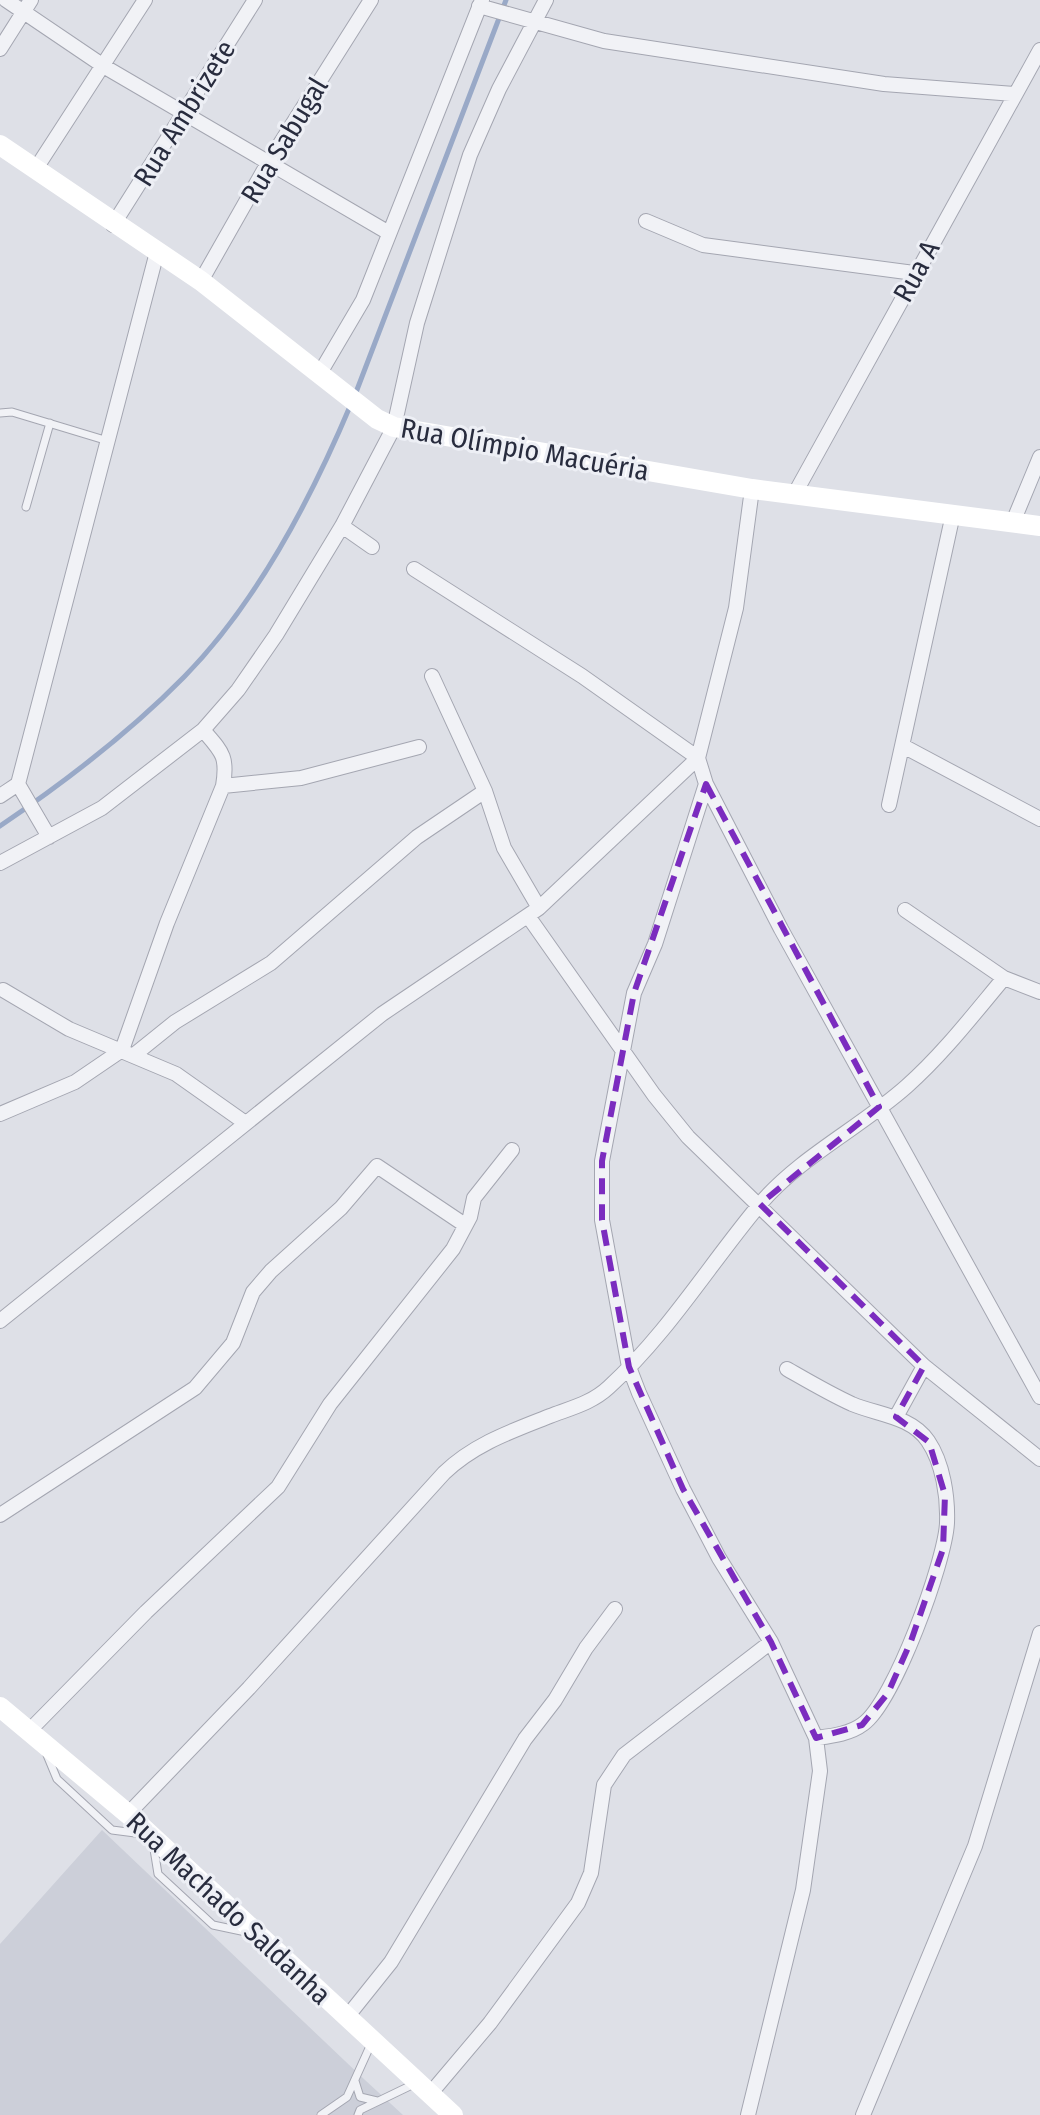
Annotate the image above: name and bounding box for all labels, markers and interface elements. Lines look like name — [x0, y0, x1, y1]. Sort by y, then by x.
street label: Rua Ambrizete — [127, 34, 242, 192]
street label: Rua Sabugal — [234, 71, 335, 209]
street label: Rua A — [886, 235, 947, 308]
street label: Rua Olímpio Macuéria — [398, 411, 652, 488]
street label: Rua Machado Saldanha — [120, 1805, 338, 2012]

